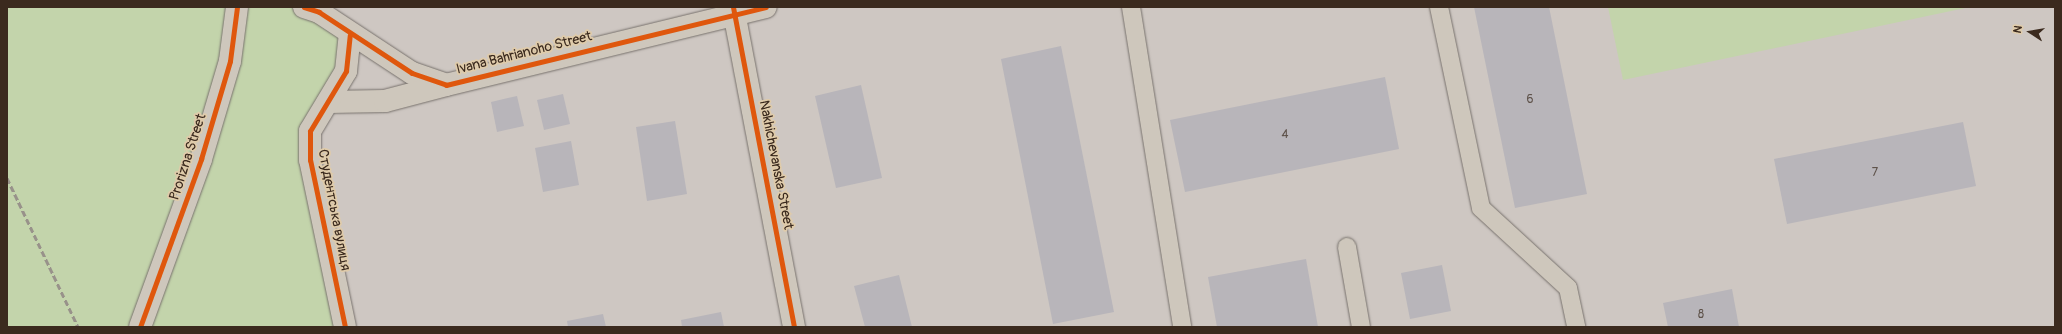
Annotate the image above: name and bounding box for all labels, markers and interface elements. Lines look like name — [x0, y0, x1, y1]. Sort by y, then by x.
north arrow — [2010, 12, 2050, 52]
text: N — [2011, 24, 2025, 34]
street label: Ivana Bahrianoho Street — [454, 28, 594, 78]
house number: 6 — [1527, 93, 1533, 107]
street label: Nakhichevanska Street — [755, 99, 797, 231]
street label: Prorizna Street — [166, 112, 210, 202]
house number: 4 — [1282, 128, 1288, 142]
street label: Студентська вулиця — [314, 148, 354, 272]
house number: 7 — [1872, 166, 1878, 180]
house number: 8 — [1698, 308, 1704, 322]

